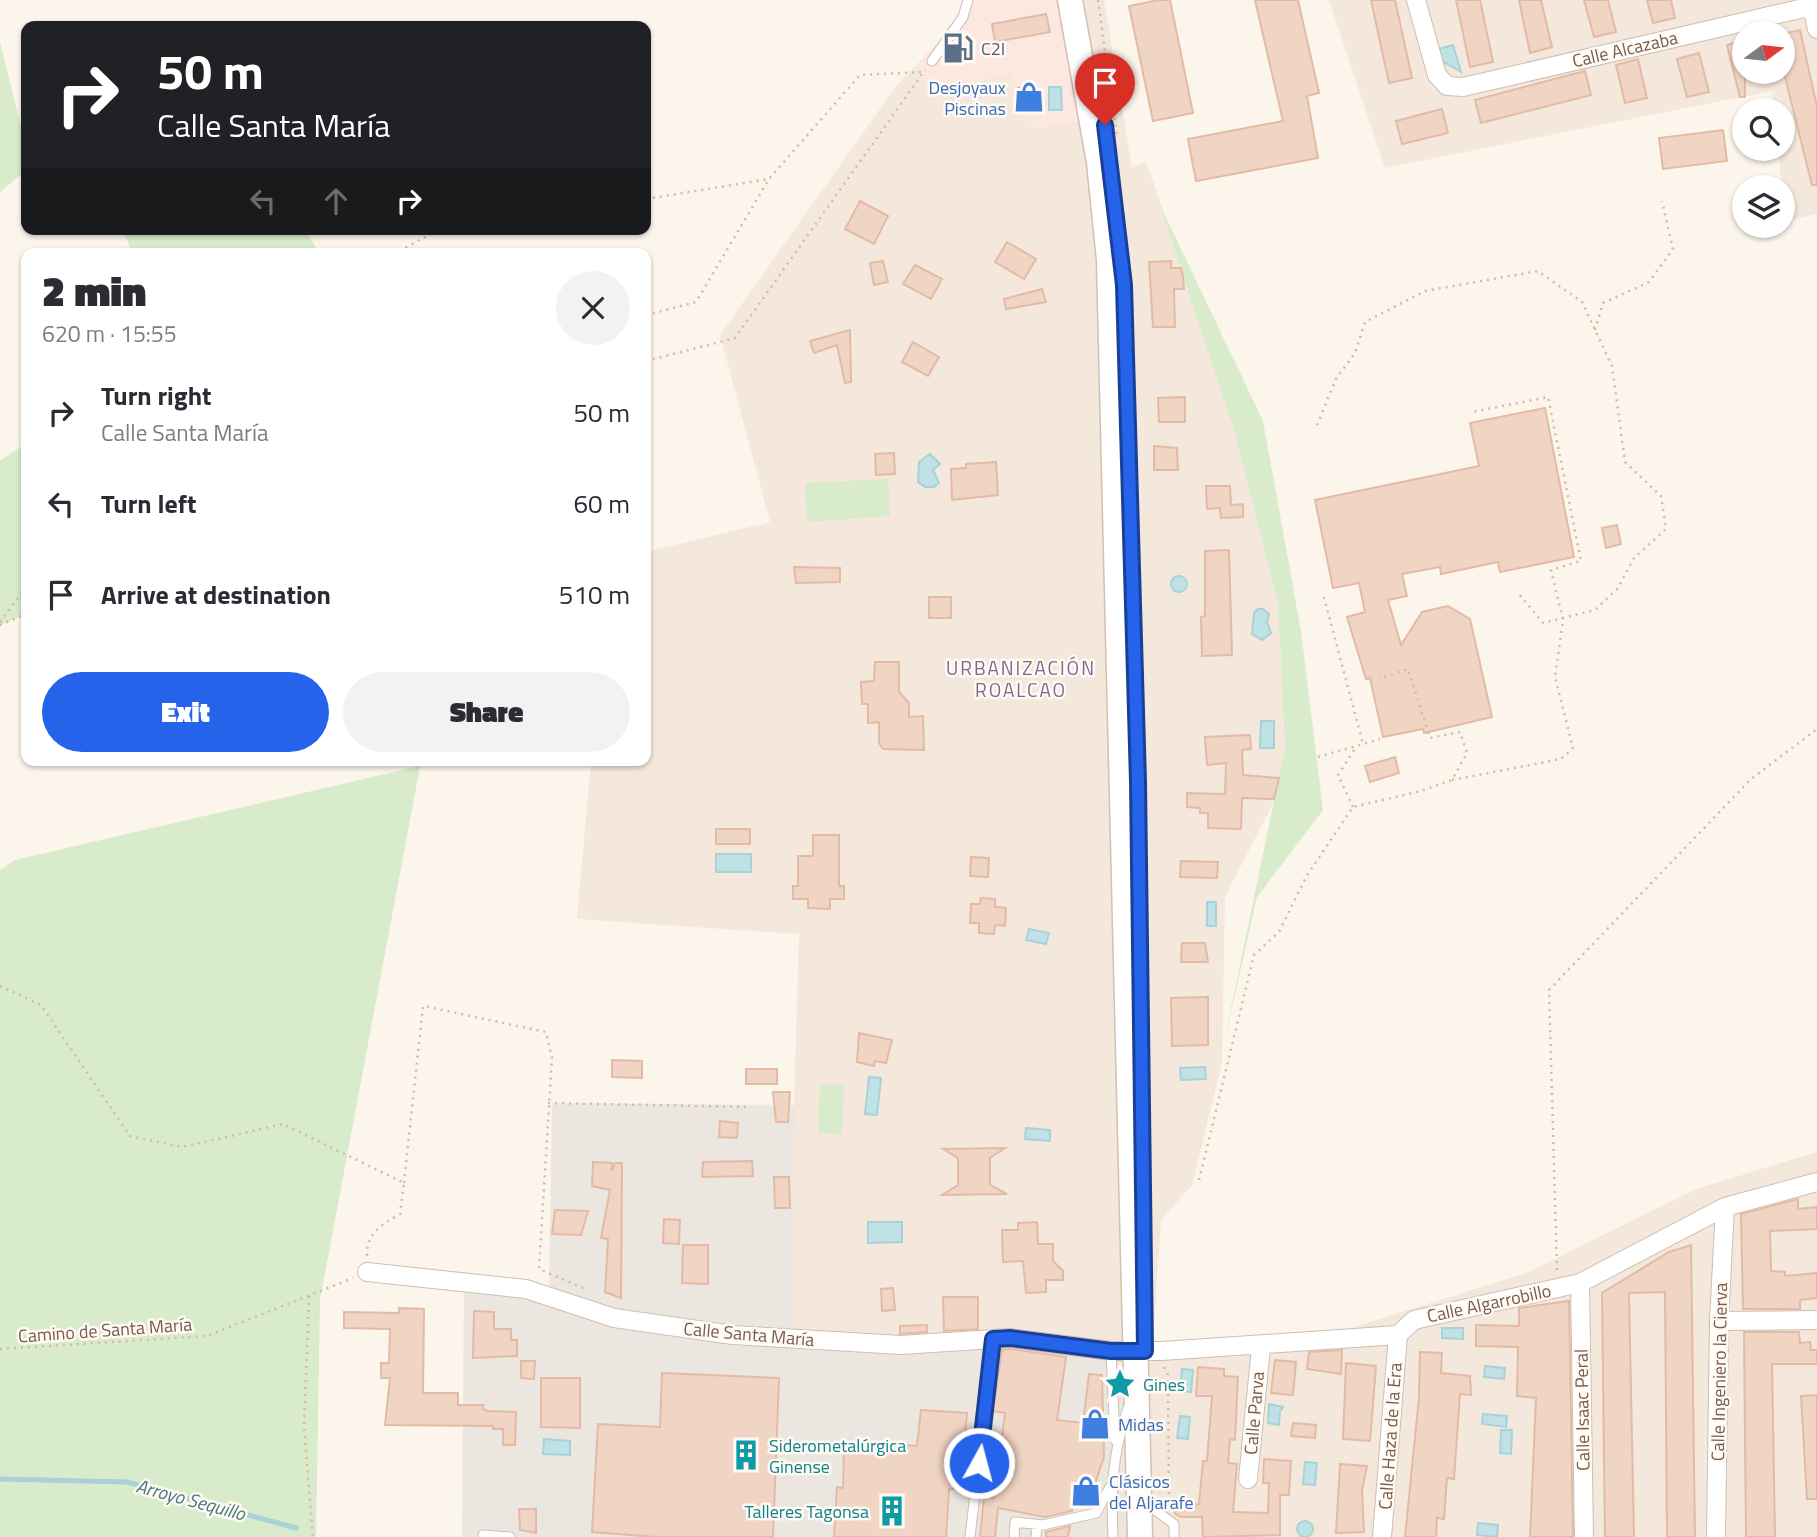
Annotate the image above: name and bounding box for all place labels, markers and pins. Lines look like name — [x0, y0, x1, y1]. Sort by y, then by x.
fuel station icon: C2I — [941, 31, 975, 65]
place label: C2I — [981, 35, 1005, 62]
pin — [1075, 53, 1135, 125]
place label: Desjoyaux Piscinas — [928, 74, 1006, 122]
shop icon: Desjoyaux Piscinas — [1012, 80, 1046, 114]
place icon: Gines — [1103, 1367, 1137, 1401]
place label: Gines — [1143, 1371, 1185, 1398]
shop icon: Midas — [1078, 1407, 1112, 1441]
place label: Midas — [1118, 1411, 1164, 1438]
place label: Siderometalúrgica Ginense — [769, 1432, 906, 1480]
building icon: Siderometalúrgica Ginense — [729, 1438, 763, 1472]
place label: Clásicos del Aljarafe — [1109, 1468, 1194, 1516]
shop icon: Clásicos del Aljarafe — [1069, 1474, 1103, 1508]
building icon: Talleres Tagonsa — [875, 1494, 909, 1528]
place label: Talleres Tagonsa — [745, 1498, 869, 1525]

